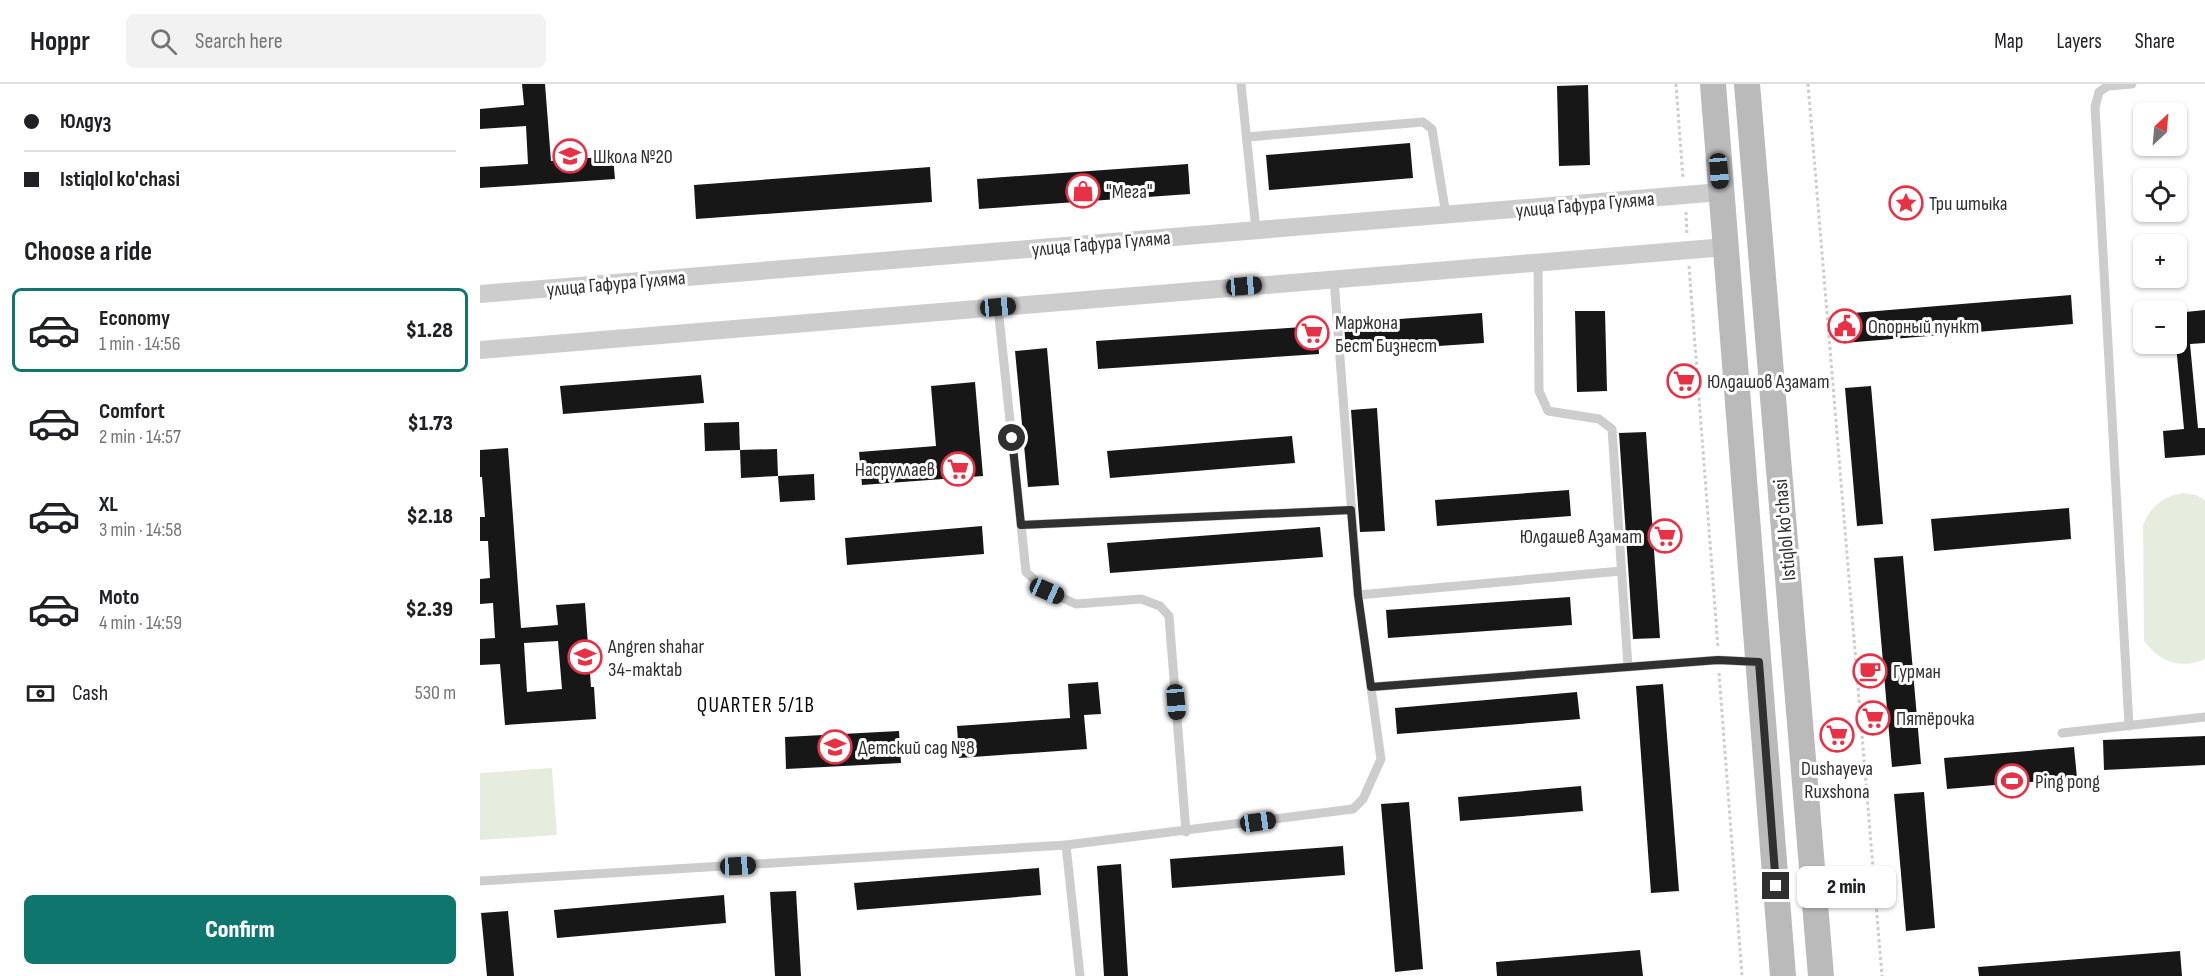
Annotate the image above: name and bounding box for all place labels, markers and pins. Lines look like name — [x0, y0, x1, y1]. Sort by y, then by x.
school or university icon: Школа №20 — [552, 138, 588, 174]
place label: Школа №20 — [593, 145, 673, 169]
shop icon: "Мега" — [1065, 173, 1101, 209]
place label: "Мега" — [1106, 180, 1153, 204]
place icon: Три штыка — [1888, 185, 1924, 221]
place label: Три штыка — [1929, 192, 2008, 216]
public building icon: Опорный пункт — [1827, 308, 1863, 344]
place label: Маржона Бест Бизнест — [1335, 311, 1437, 358]
supermarket icon: Маржона Бест Бизнест — [1294, 315, 1330, 351]
place label: Опорный пункт — [1868, 315, 1979, 339]
supermarket icon: Юлдашов Азамат — [1666, 363, 1702, 399]
place label: Юлдашов Азамат — [1707, 370, 1830, 394]
supermarket icon: Насруллаев — [940, 451, 976, 487]
place label: Насруллаев — [855, 458, 935, 482]
supermarket icon: Юлдашев Азамат — [1647, 518, 1683, 554]
place label: Юлдашев Азамат — [1520, 525, 1642, 549]
place label: Angren shahar 34-maktab — [607, 635, 704, 682]
school or university icon: Angren shahar 34-maktab — [567, 639, 603, 675]
cafe icon: Гурман — [1852, 653, 1888, 689]
place label: Гурман — [1893, 660, 1941, 684]
supermarket icon: Пятёрочка — [1855, 700, 1891, 736]
place label: Пятёрочка — [1896, 707, 1975, 731]
supermarket icon: Dushayeva Ruxshona — [1819, 717, 1855, 753]
school or university icon: Детский сад №8 — [817, 729, 853, 765]
place label: Детский сад №8 — [858, 736, 975, 760]
place label: Dushayeva Ruxshona — [1801, 757, 1873, 804]
sports icon: Ping pong — [1994, 763, 2030, 799]
place label: Ping pong — [2035, 770, 2100, 794]

